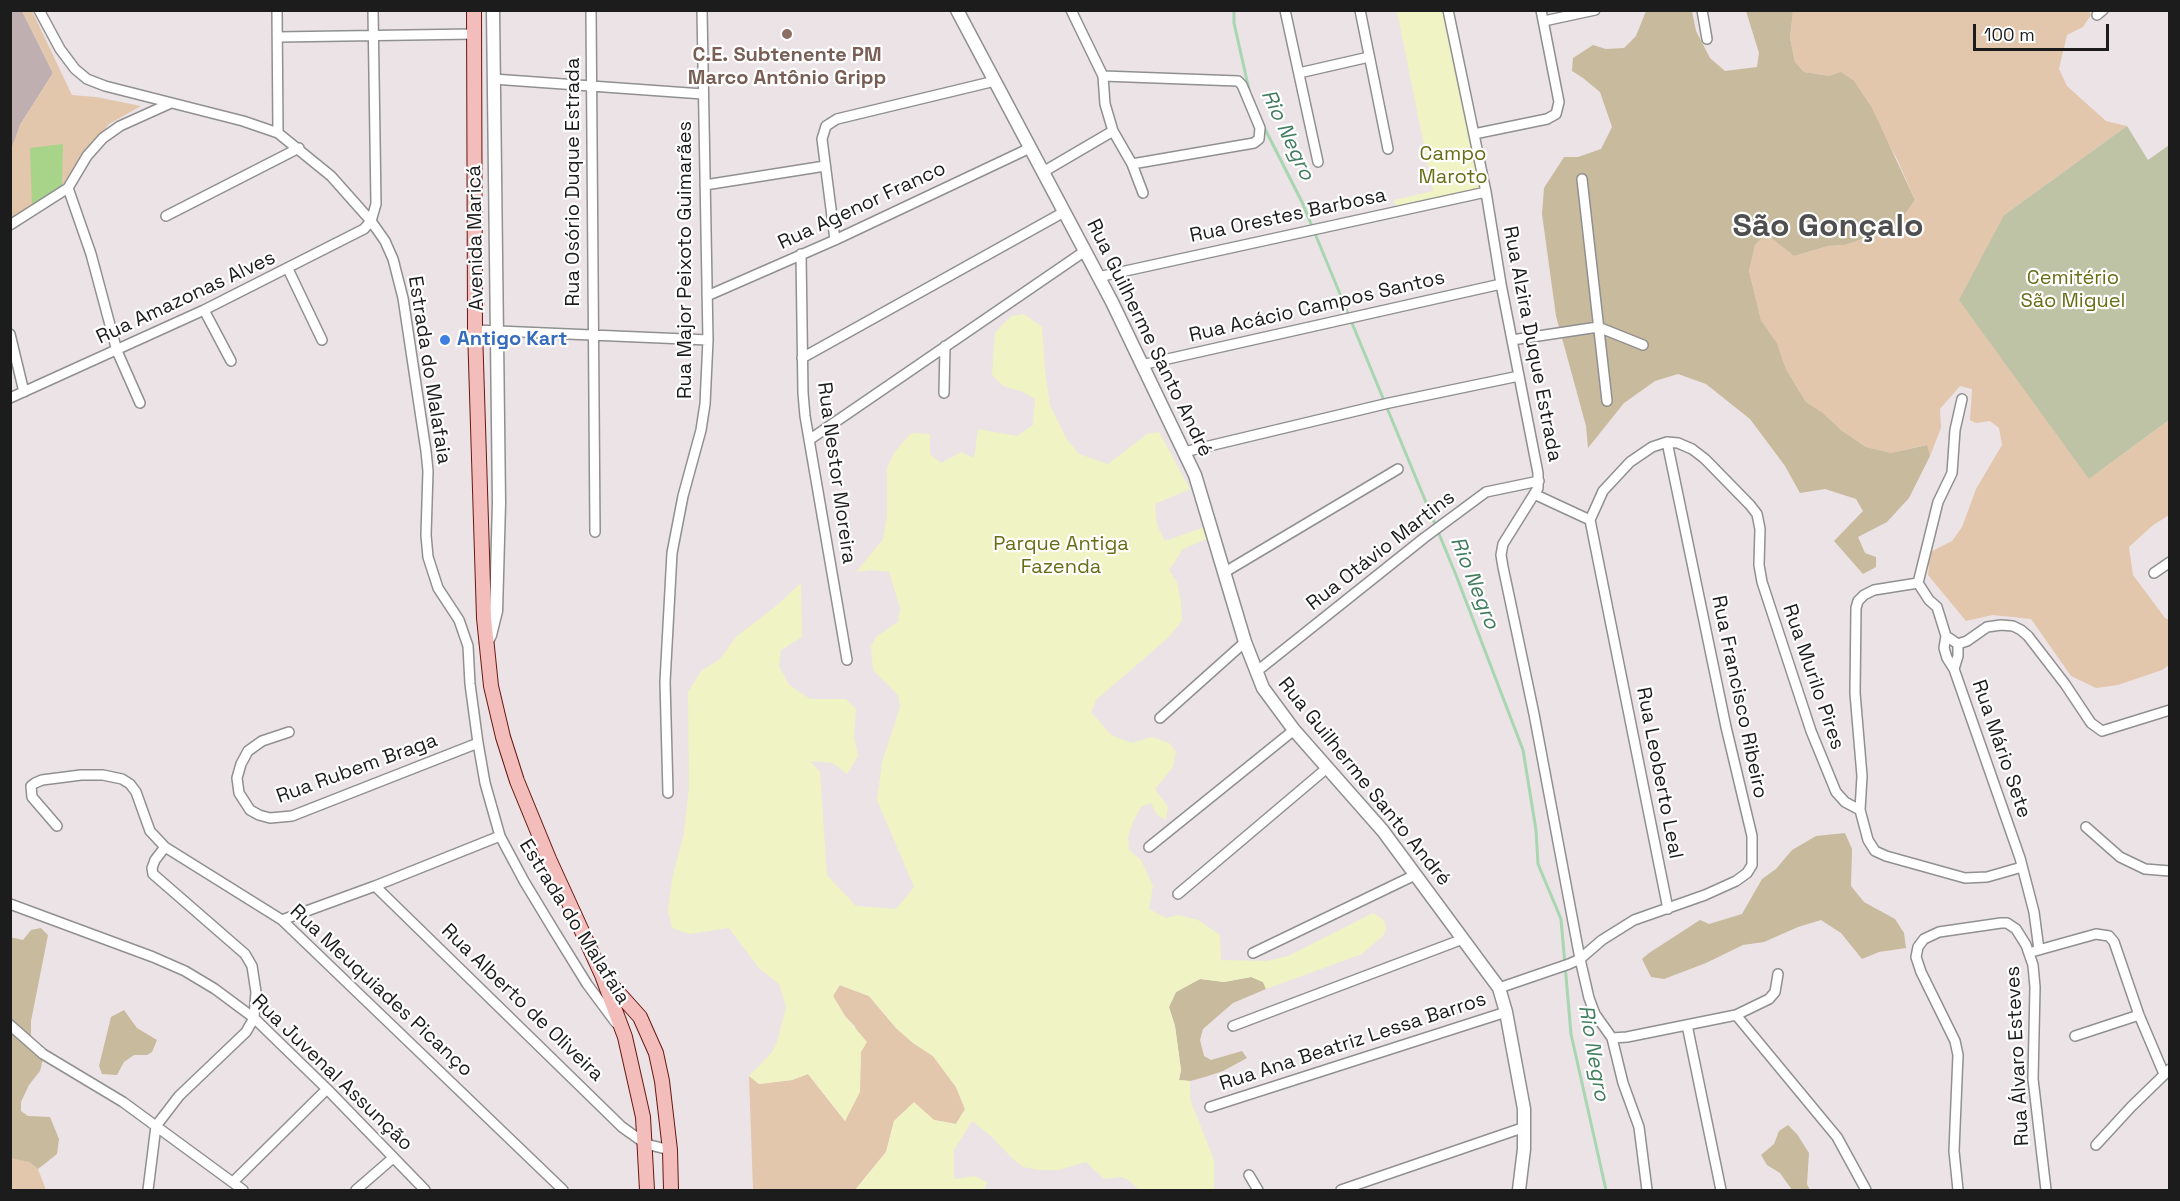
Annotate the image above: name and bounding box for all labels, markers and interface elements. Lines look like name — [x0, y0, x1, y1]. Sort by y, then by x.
scale bar — [1976, 12, 2112, 50]
text: 100 m — [1984, 23, 2035, 46]
marker: C.E. Subtenente PM Marco Antônio Gripp — [780, 27, 794, 41]
place label: C.E. Subtenente PM Marco Antônio Gripp — [688, 44, 886, 91]
street label: Rua Osório Duque Estrada — [562, 58, 586, 306]
water label: Rio Negro — [1255, 86, 1319, 184]
street label: Rua Major Peixoto Guimarães — [674, 121, 698, 399]
park label: Campo Maroto — [1418, 143, 1488, 190]
street label: Rua Agenor Franco — [774, 157, 950, 255]
street label: Avenida Maricá — [463, 165, 489, 311]
street label: Rua Orestes Barbosa — [1188, 183, 1388, 249]
district label: São Gonçalo — [1732, 208, 1924, 246]
street label: Rua Guilherme Santo André — [1081, 215, 1217, 461]
street label: Rua Alzira Duque Estrada — [1497, 224, 1567, 464]
street label: Rua Amazonas Alves — [93, 246, 279, 350]
street label: Rua Acácio Campos Santos — [1187, 266, 1447, 348]
park label: Cemitério São Miguel — [2020, 267, 2126, 314]
street label: Estrada do Malafaia — [402, 274, 456, 466]
place label: Antigo Kart — [457, 328, 567, 352]
marker: Antigo Kart — [438, 333, 452, 347]
street label: Rua Nestor Moreira — [811, 381, 861, 565]
street label: Rua Otávio Martins — [1302, 486, 1460, 616]
park label: Parque Antiga Fazenda — [993, 533, 1129, 580]
water label: Rio Negro — [1444, 533, 1504, 633]
street label: Rua Francisco Ribeiro — [1706, 593, 1772, 801]
street label: Rua Murilo Pires — [1777, 601, 1849, 753]
street label: Rua Guilherme Santo André — [1272, 673, 1456, 891]
street label: Rua Mário Sete — [1966, 677, 2036, 821]
street label: Rua Leoberto Leal — [1631, 685, 1687, 861]
street label: Rua Rubem Braga — [273, 729, 441, 809]
street label: Estrada do Malafaia — [513, 835, 635, 1009]
street label: Rua Meuquiades Picanço — [285, 900, 477, 1082]
street label: Rua Alberto de Oliveira — [436, 919, 608, 1087]
street label: Rua Álvaro Esteves — [2001, 965, 2035, 1147]
street label: Rua Ana Beatriz Lessa Barros — [1217, 988, 1489, 1096]
street label: Rua Juvenal Assunção — [246, 990, 418, 1156]
water label: Rio Negro — [1572, 1003, 1614, 1103]

